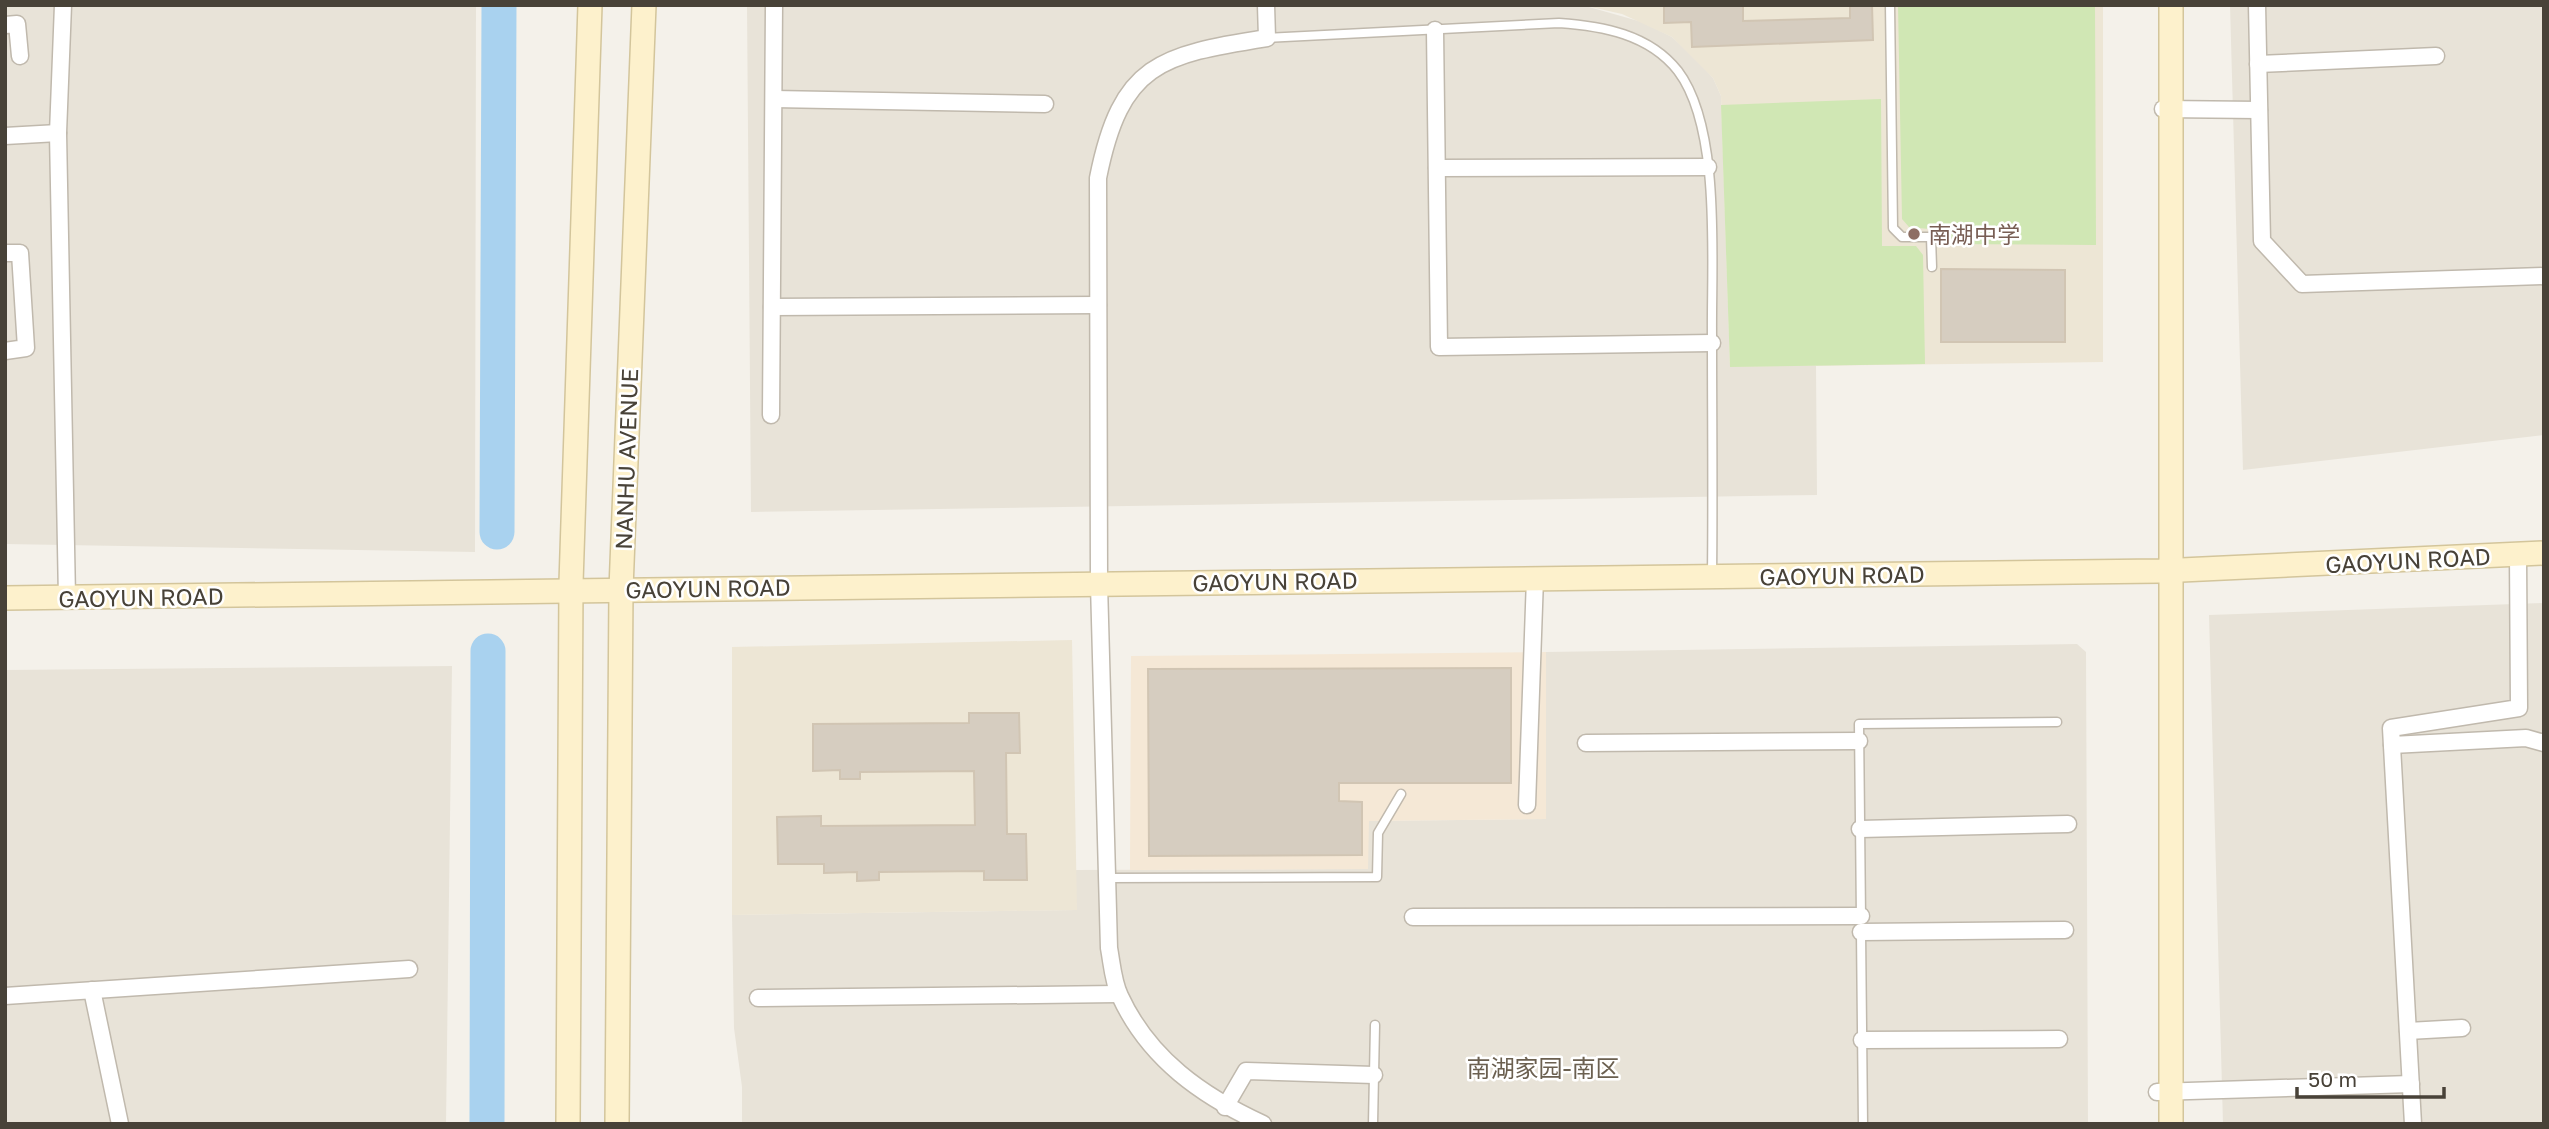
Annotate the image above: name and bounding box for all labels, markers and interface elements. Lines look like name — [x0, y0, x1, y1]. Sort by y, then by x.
place label: 南湖中学 — [1928, 220, 2020, 248]
marker: 南湖中学 — [1906, 226, 1922, 242]
street label: NANHU AVENUE — [609, 368, 643, 550]
street label: GAOYUN ROAD — [2325, 542, 2491, 578]
street label: GAOYUN ROAD — [1759, 560, 1925, 590]
street label: GAOYUN ROAD — [1192, 566, 1358, 596]
street label: GAOYUN ROAD — [625, 573, 791, 603]
street label: GAOYUN ROAD — [58, 582, 224, 612]
district label: 南湖家园-南区 — [1466, 1053, 1620, 1082]
scale bar — [2297, 1056, 2444, 1100]
text: 50 m — [2308, 1066, 2357, 1092]

